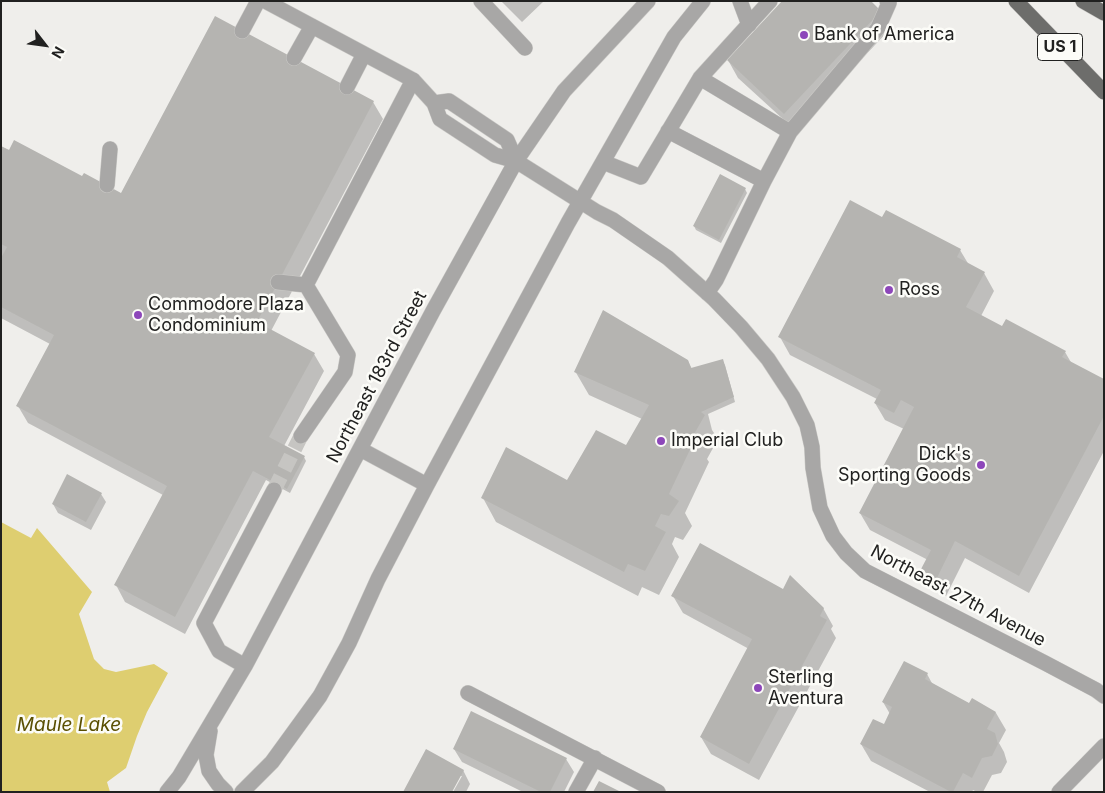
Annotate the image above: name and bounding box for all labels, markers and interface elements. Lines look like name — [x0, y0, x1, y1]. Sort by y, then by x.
north arrow — [20, 20, 70, 70]
place label: Bank of America — [814, 24, 955, 46]
marker: Bank of America — [798, 29, 810, 41]
road number: US 1 — [1038, 34, 1082, 61]
text: N — [48, 44, 68, 62]
place label: Ross — [899, 279, 940, 301]
marker: Ross — [883, 284, 895, 296]
street label: Northeast 183rd Street — [322, 287, 432, 467]
place label: Commodore Plaza Condominium — [148, 294, 304, 336]
marker: Commodore Plaza Condominium — [132, 309, 144, 321]
place label: Imperial Club — [671, 430, 783, 452]
marker: Imperial Club — [655, 435, 667, 447]
place label: Dick's Sporting Goods — [838, 444, 971, 486]
marker: Dick's Sporting Goods — [975, 459, 987, 471]
street label: Northeast 27th Avenue — [867, 541, 1049, 651]
place label: Sterling Aventura — [768, 667, 844, 710]
marker: Sterling Aventura — [752, 682, 764, 694]
water label: Maule Lake — [17, 714, 121, 736]

